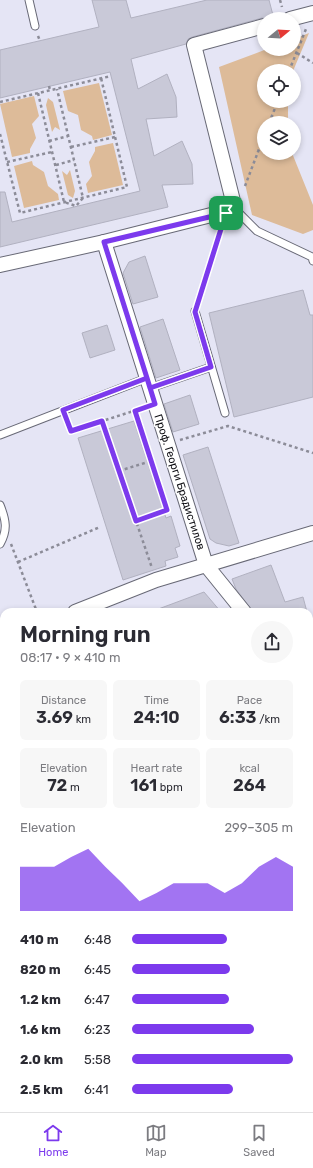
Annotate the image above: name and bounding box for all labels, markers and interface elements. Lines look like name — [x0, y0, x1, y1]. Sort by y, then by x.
north arrow — [257, 12, 301, 56]
map controls — [257, 12, 301, 160]
button: locate — [257, 64, 301, 108]
button: layers — [257, 116, 301, 160]
pin — [209, 196, 243, 230]
icon: arrive — [215, 202, 237, 224]
street label: Проф. Георги Брадистилов — [151, 413, 208, 552]
text: Morning run — [20, 621, 151, 648]
button: share — [251, 621, 293, 663]
text: 08:17 · 9 × 410 m — [20, 650, 120, 665]
text: Distance — [41, 694, 86, 707]
text: Time — [144, 694, 169, 707]
text: Pace — [237, 694, 262, 707]
text: 3.69 — [36, 707, 73, 727]
text: 24:10 — [133, 707, 180, 727]
text: 6:33 — [219, 707, 257, 727]
text: km — [73, 713, 91, 726]
text: /km — [257, 713, 280, 726]
text: Elevation — [40, 762, 87, 775]
text: Heart rate — [131, 762, 182, 775]
text: kcal — [239, 762, 260, 775]
text: 72 — [47, 775, 67, 795]
text: 161 — [130, 775, 157, 795]
text: 264 — [233, 775, 266, 795]
text: m — [67, 781, 80, 794]
text: bpm — [157, 781, 183, 794]
text: Elevation — [20, 820, 76, 835]
text: 299–305 m — [224, 820, 293, 835]
text: 410 m — [20, 932, 59, 947]
text: 6:48 — [84, 932, 112, 947]
text: 820 m — [20, 962, 61, 977]
text: 6:45 — [84, 962, 111, 977]
text: 1.2 km — [20, 992, 61, 1007]
text: 6:47 — [84, 992, 110, 1007]
text: 1.6 km — [20, 1022, 61, 1037]
text: 6:23 — [84, 1022, 111, 1037]
text: 2.0 km — [20, 1052, 63, 1067]
text: 5:58 — [84, 1052, 111, 1067]
text: 2.5 km — [20, 1082, 63, 1097]
text: 6:41 — [84, 1082, 109, 1097]
tab: Home — [38, 1122, 68, 1159]
tab: Map — [145, 1122, 167, 1159]
tab: Saved — [243, 1122, 275, 1159]

